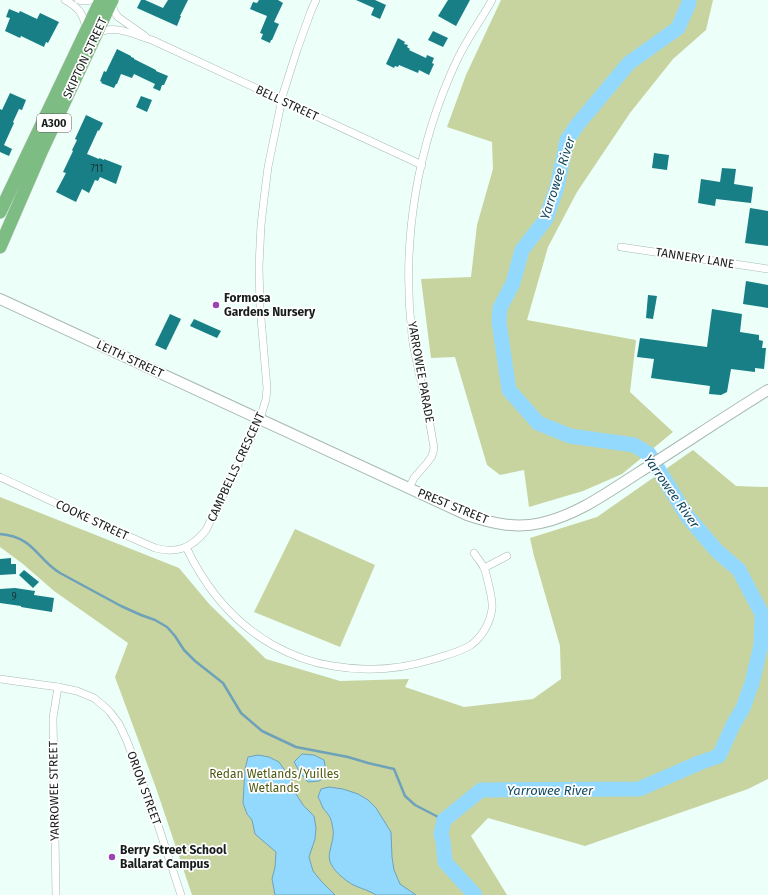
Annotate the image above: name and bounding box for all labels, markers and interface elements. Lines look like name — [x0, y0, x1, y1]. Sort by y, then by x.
street label: SKIPTON STREET — [60, 14, 110, 101]
street label: BELL STREET — [253, 82, 321, 124]
road number: A300 — [37, 114, 71, 132]
water label: Yarrowee River — [537, 134, 578, 221]
house number: 711 — [91, 163, 103, 175]
street label: TANNERY LANE — [655, 245, 735, 271]
place label: Formosa Gardens Nursery — [224, 291, 316, 319]
marker: Formosa Gardens Nursery — [211, 300, 221, 310]
street label: YARROWEE PARADE — [405, 320, 437, 424]
street label: LEITH STREET — [94, 337, 166, 381]
street label: CAMPBELLS CRESCENT — [204, 409, 268, 524]
water label: Yarrowee River — [641, 452, 703, 532]
street label: PREST STREET — [416, 485, 491, 527]
street label: COOKE STREET — [53, 497, 131, 543]
house number: 9 — [11, 591, 17, 603]
street label: YARROWEE STREET — [46, 740, 62, 841]
street label: ORION STREET — [124, 749, 164, 828]
park label: Redan Wetlands/Yuilles Wetlands — [209, 767, 339, 795]
water label: Yarrowee River — [507, 783, 594, 798]
place label: Berry Street School Ballarat Campus — [120, 843, 227, 871]
marker: Berry Street School Ballarat Campus — [107, 852, 117, 862]

